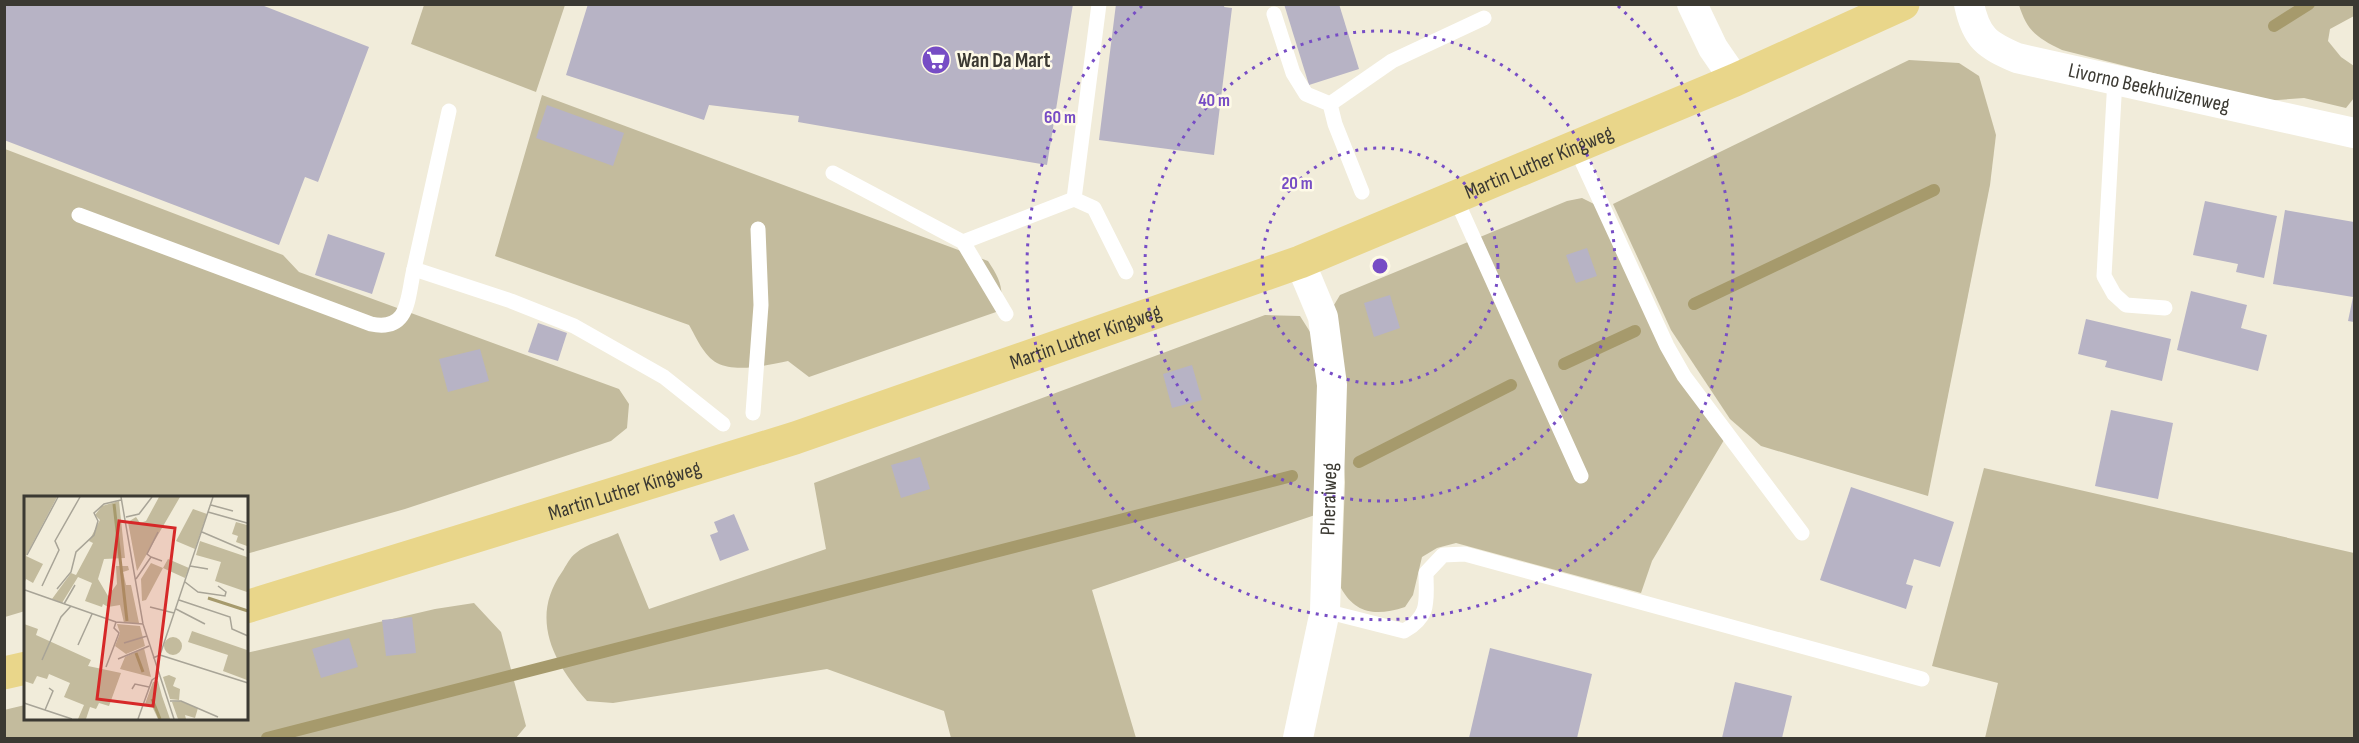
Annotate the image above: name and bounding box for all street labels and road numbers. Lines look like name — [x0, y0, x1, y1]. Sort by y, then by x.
street label: Livorno Beekhuizenweg — [2066, 58, 2232, 118]
street label: Martin Luther Kingweg — [1461, 120, 1617, 205]
street label: Martin Luther Kingweg — [1007, 299, 1165, 375]
street label: Martin Luther Kingweg — [545, 456, 704, 526]
street label: Pheraiweg — [1315, 462, 1343, 536]

